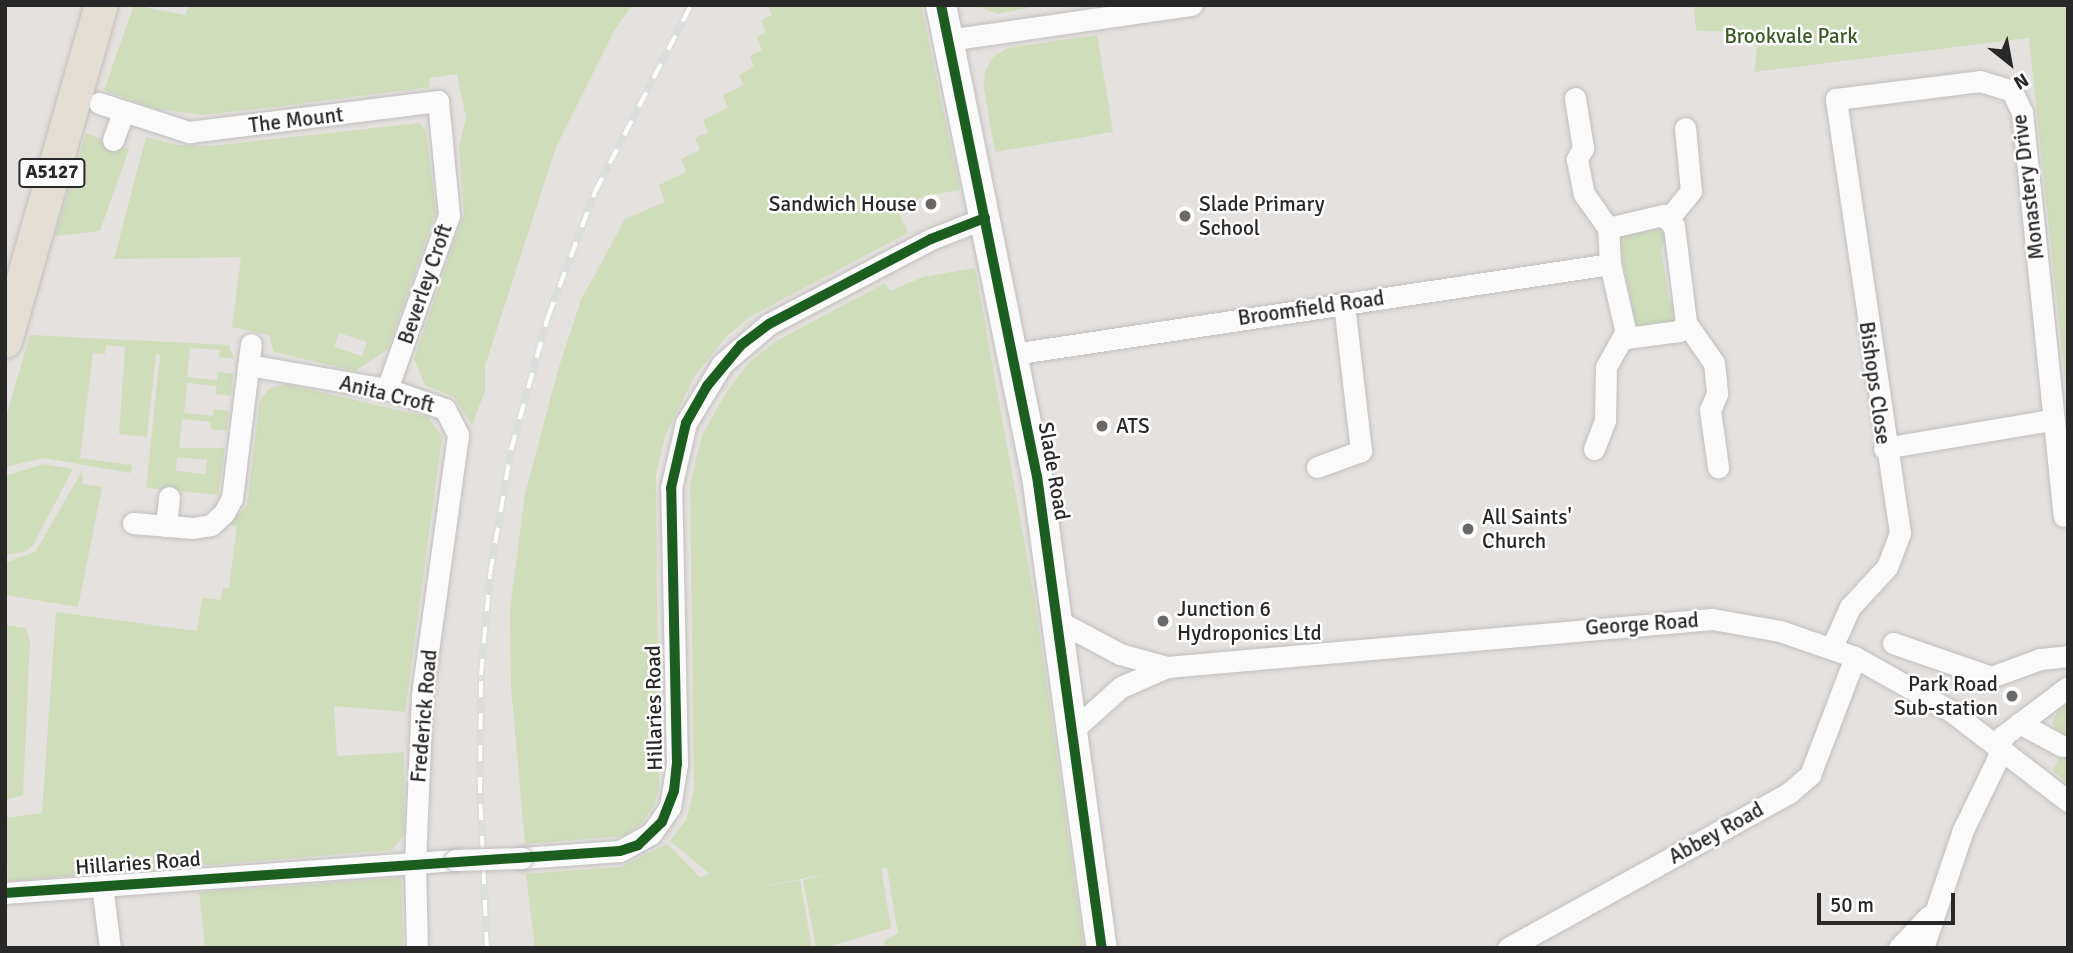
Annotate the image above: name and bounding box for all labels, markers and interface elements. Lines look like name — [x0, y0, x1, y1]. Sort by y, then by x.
park label: Brookvale Park — [1724, 23, 1858, 49]
north arrow — [1975, 28, 2045, 98]
text: N — [2009, 67, 2033, 95]
street label: The Mount — [247, 102, 345, 138]
street label: Monastery Drive — [2007, 113, 2049, 261]
road number: A5127 — [17, 158, 87, 188]
place label: Sandwich House — [769, 191, 917, 217]
place label: Slade Primary School — [1199, 191, 1325, 241]
marker: Sandwich House — [923, 196, 939, 212]
marker: Slade Primary School — [1177, 208, 1193, 224]
street label: Beverley Croft — [393, 220, 457, 348]
street label: Broomfield Road — [1236, 285, 1386, 331]
street label: Bishops Close — [1854, 320, 1896, 446]
street label: Anita Croft — [337, 370, 437, 418]
place label: ATS — [1116, 413, 1150, 439]
marker: ATS — [1094, 418, 1110, 434]
street label: Slade Road — [1033, 420, 1075, 522]
place label: All Saints' Church — [1482, 504, 1572, 554]
marker: All Saints' Church — [1460, 521, 1476, 537]
place label: Junction 6 Hydroponics Ltd — [1177, 596, 1322, 646]
street label: George Road — [1584, 607, 1700, 641]
marker: Junction 6 Hydroponics Ltd — [1155, 613, 1171, 629]
street label: Hillaries Road — [640, 645, 668, 771]
street label: Frederick Road — [406, 648, 442, 784]
place label: Park Road Sub-station — [1894, 671, 1998, 721]
marker: Park Road Sub-station — [2004, 688, 2020, 704]
street label: Abbey Road — [1664, 797, 1768, 869]
street label: Hillaries Road — [74, 846, 202, 880]
scale bar — [1821, 880, 1959, 924]
text: 50 m — [1830, 892, 1874, 918]

